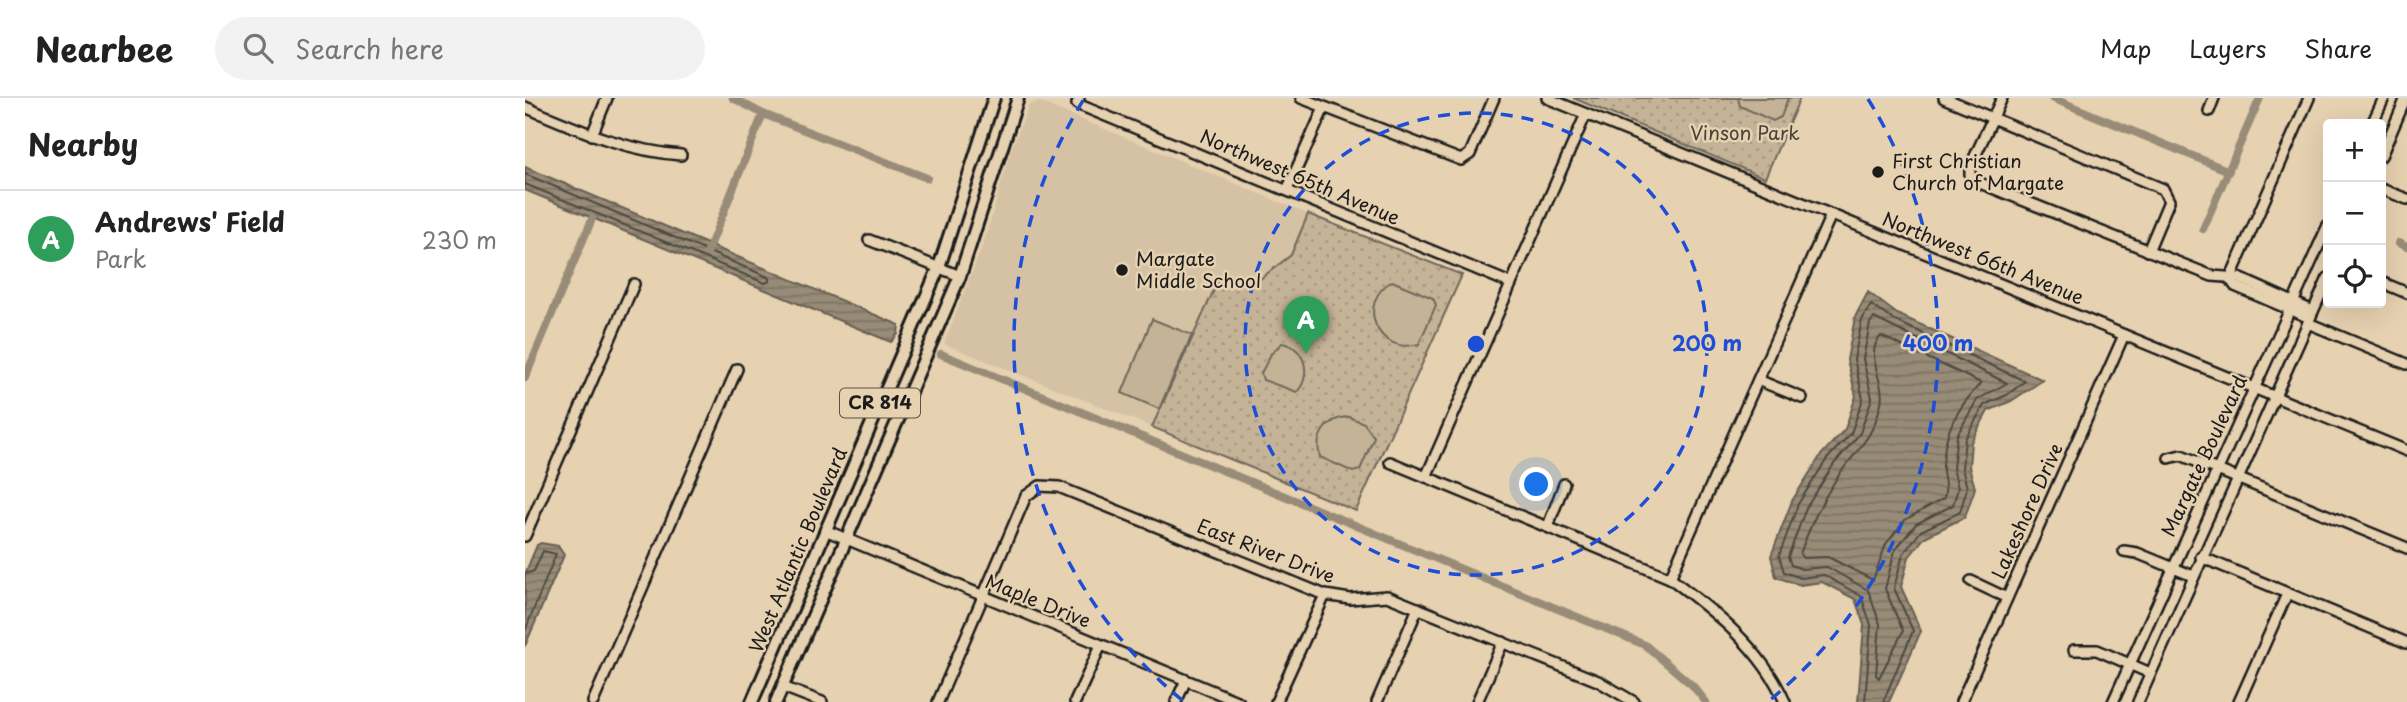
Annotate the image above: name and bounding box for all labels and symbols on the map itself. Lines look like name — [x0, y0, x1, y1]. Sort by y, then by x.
park label: Vinson Park — [1690, 118, 1800, 146]
street label: Northwest 65th Avenue — [1196, 121, 1405, 231]
place label: First Christian Church of Margate — [1892, 146, 2064, 196]
marker: First Christian Church of Margate — [1870, 164, 1886, 180]
street label: Northwest 66th Avenue — [1878, 204, 2088, 310]
place label: Margate Middle School — [1136, 244, 1261, 294]
marker: Margate Middle School — [1114, 262, 1130, 278]
pin: A — [1283, 296, 1329, 354]
text: 200 m — [1672, 326, 1742, 358]
text: 400 m — [1903, 326, 1973, 358]
centre of rings — [1464, 332, 1488, 356]
street label: Margate Boulevard — [2153, 370, 2253, 541]
road number: CR 814 — [840, 388, 920, 418]
street label: Lakeshore Drive — [1984, 438, 2069, 583]
street label: West Atlantic Boulevard — [741, 442, 853, 657]
your location — [1519, 467, 1553, 501]
street label: East River Drive — [1193, 511, 1339, 589]
street label: Maple Drive — [982, 566, 1095, 634]

